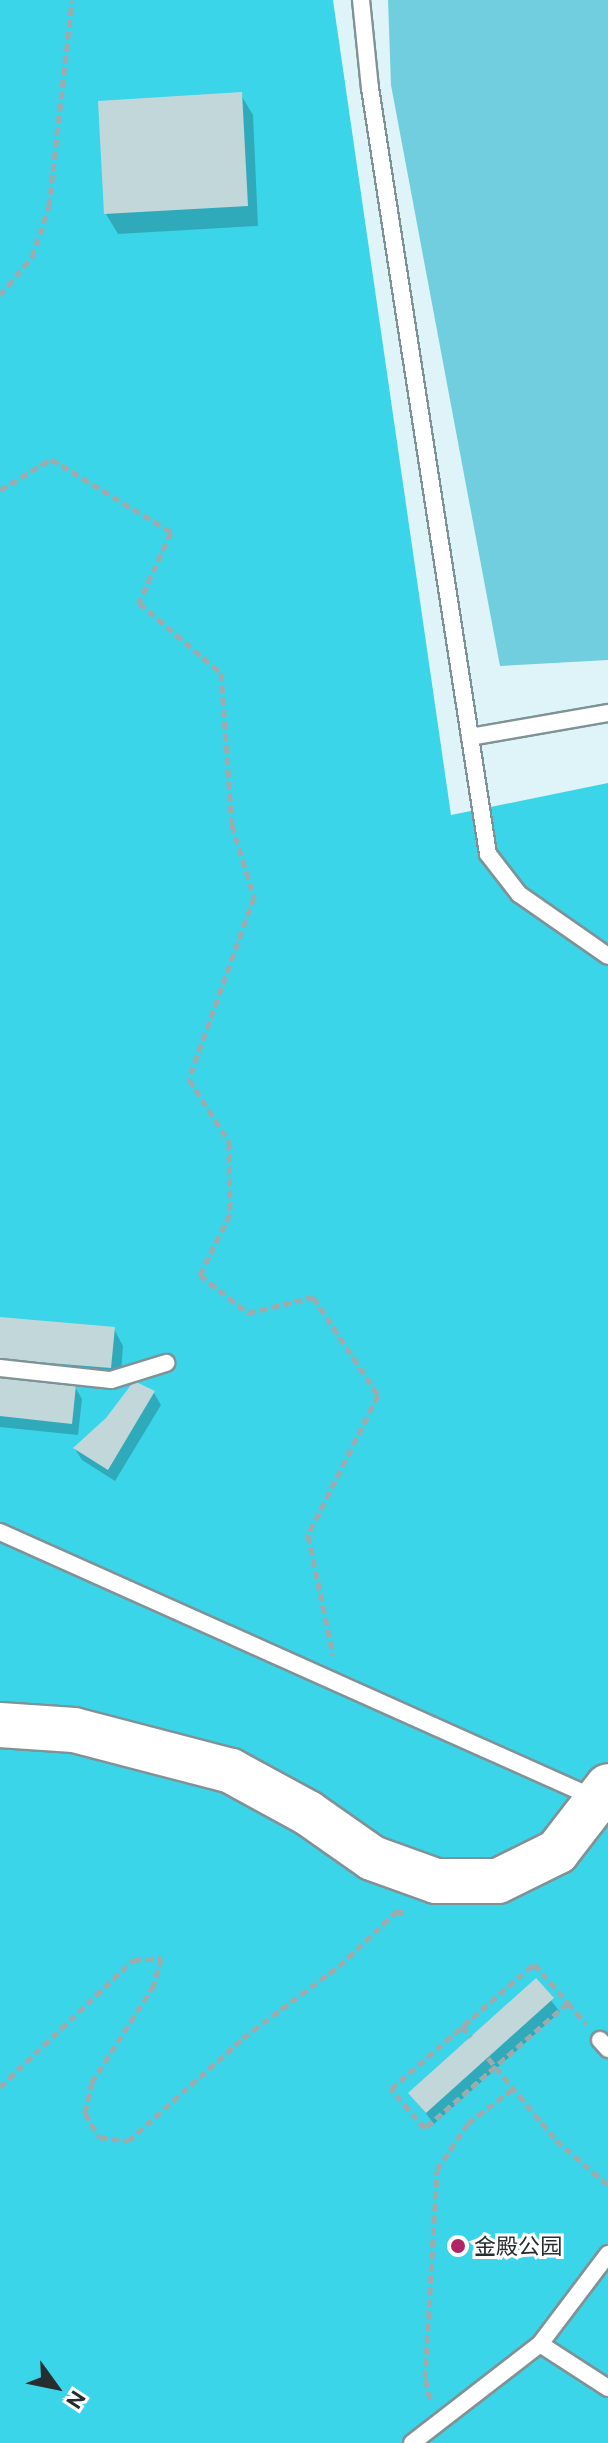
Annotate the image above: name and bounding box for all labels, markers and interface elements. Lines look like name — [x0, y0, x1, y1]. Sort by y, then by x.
place label: 金殿公园 — [474, 2233, 562, 2259]
marker: 金殿公园 — [449, 2237, 467, 2255]
north arrow — [16, 2347, 96, 2427]
text: N — [62, 2387, 92, 2414]

